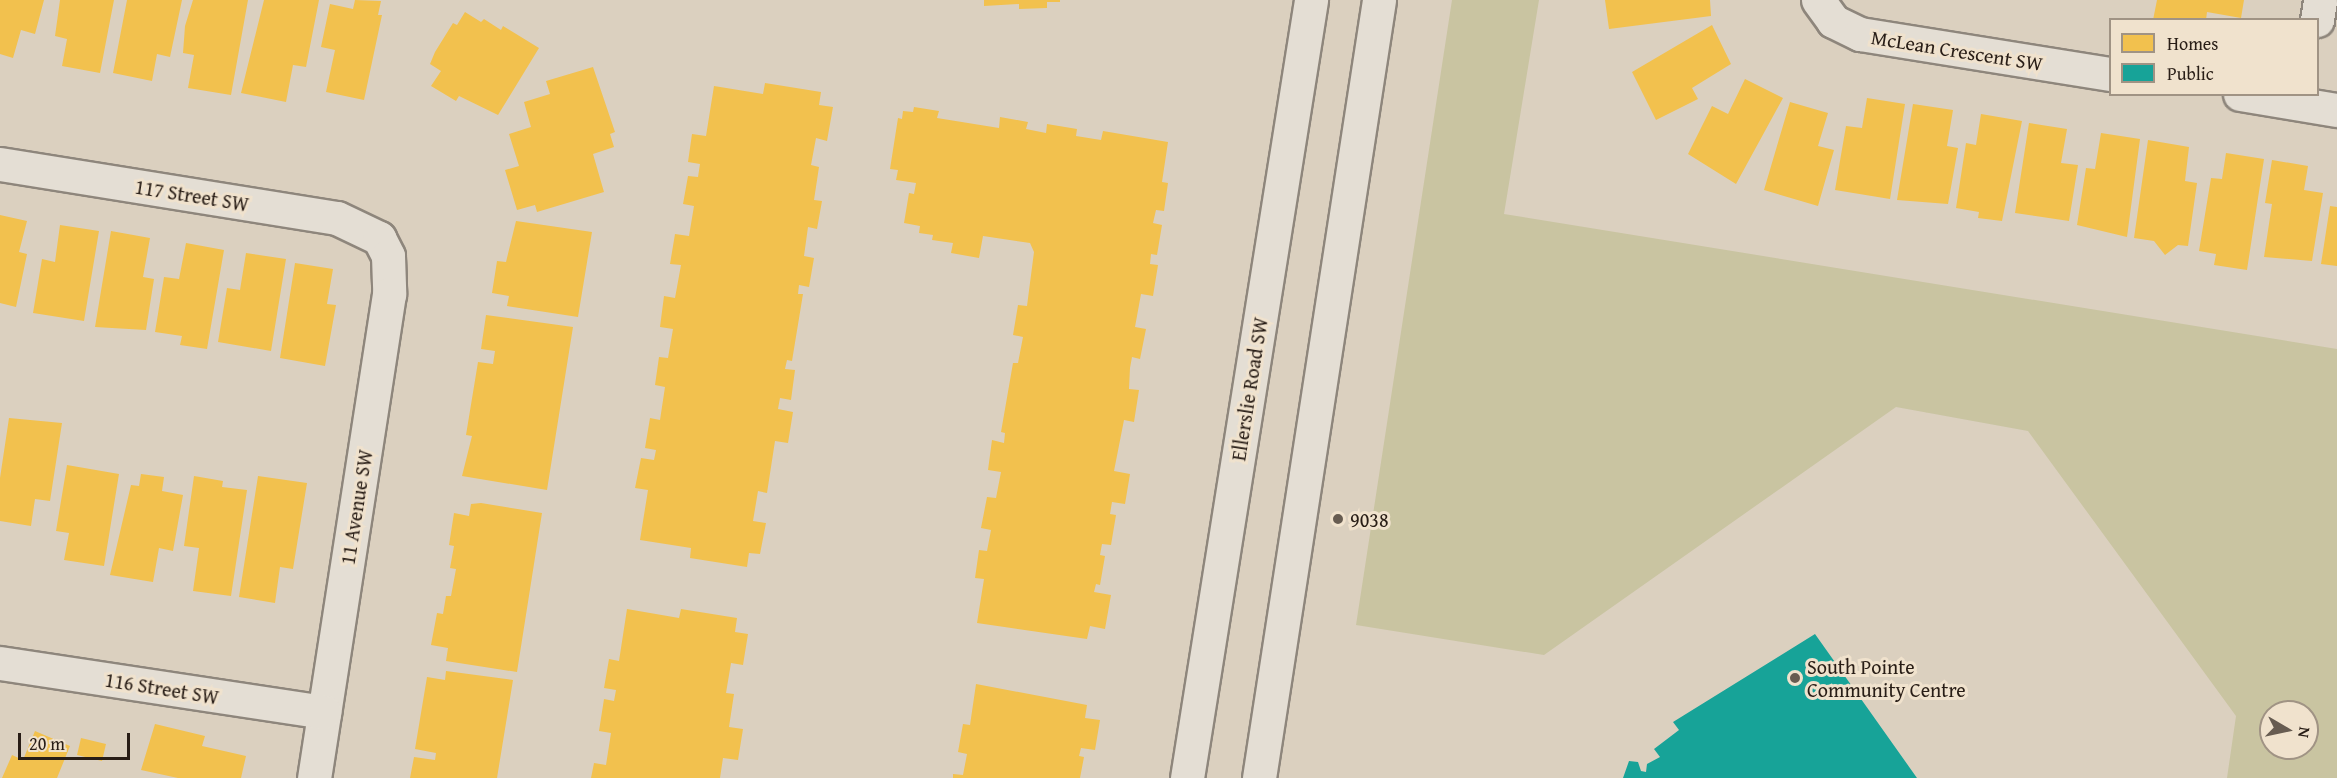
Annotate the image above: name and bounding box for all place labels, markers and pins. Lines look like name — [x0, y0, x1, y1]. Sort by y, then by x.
place label: 9038 — [1350, 507, 1389, 531]
marker: 9038 — [1331, 512, 1345, 526]
place label: South Pointe Community Centre — [1807, 654, 1966, 701]
marker: South Pointe Community Centre — [1788, 671, 1802, 685]

